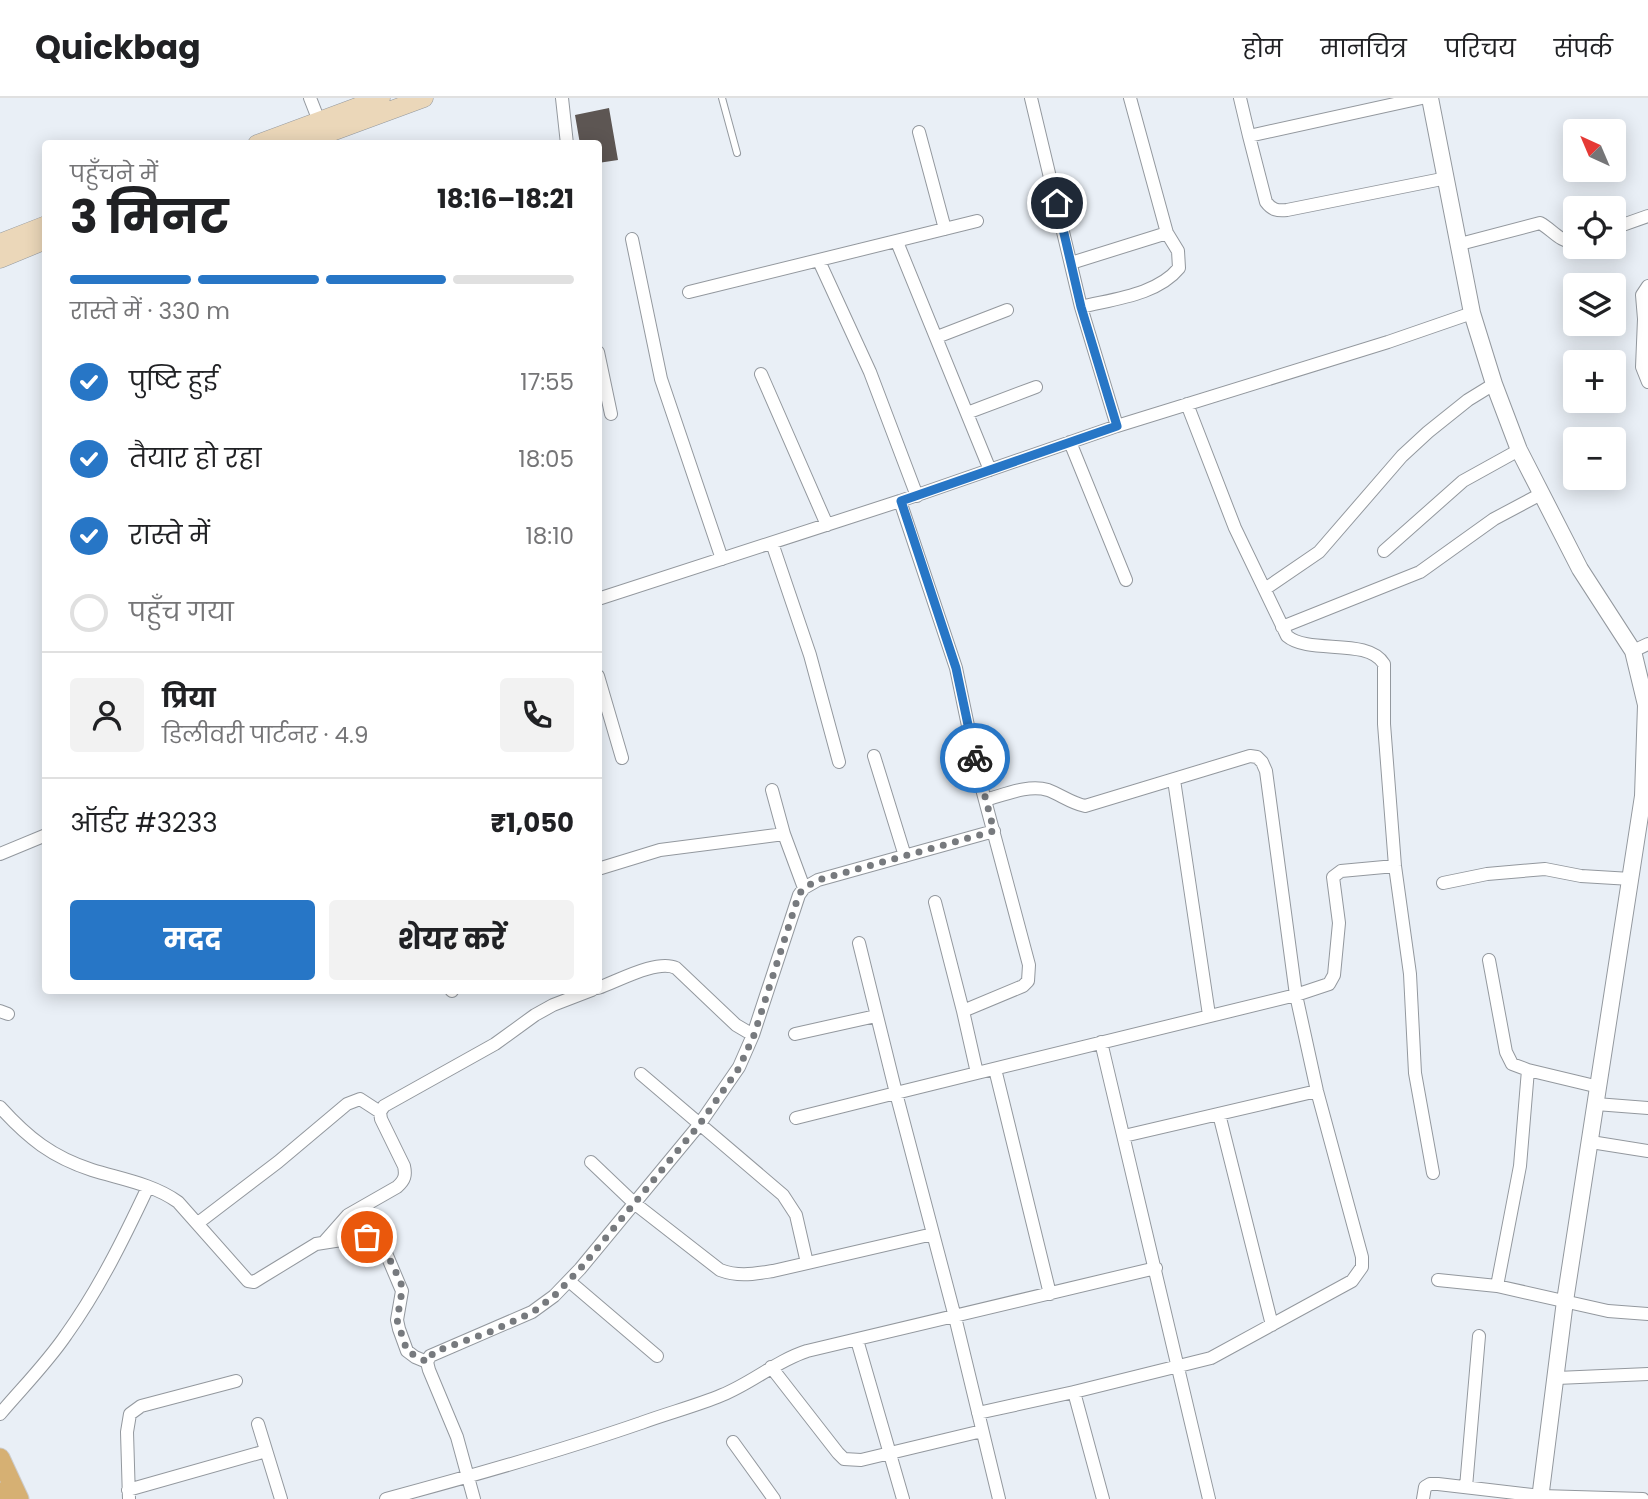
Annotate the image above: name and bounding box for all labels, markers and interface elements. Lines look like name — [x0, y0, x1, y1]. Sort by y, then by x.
text: Quickbag — [35, 24, 201, 71]
text: होम — [1243, 32, 1283, 65]
text: मानचित्र — [1321, 32, 1407, 65]
text: परिचय — [1445, 32, 1516, 65]
text: संपर्क — [1554, 32, 1613, 65]
north arrow — [1563, 119, 1626, 182]
map controls — [1563, 119, 1626, 490]
text: पहुँचने में — [70, 158, 158, 190]
pin — [1027, 173, 1087, 233]
text: 18:16–18:21 — [437, 181, 574, 217]
icon: home — [1038, 184, 1076, 222]
text: 3 मिनट — [70, 185, 229, 249]
button: locate — [1563, 196, 1626, 259]
button: layers — [1563, 273, 1626, 336]
text: रास्ते में · 330 m — [70, 295, 230, 327]
button: + — [1563, 350, 1626, 413]
icon: check — [70, 363, 108, 401]
text: पुष्टि हुई — [129, 363, 218, 399]
text: 17:55 — [520, 366, 574, 398]
button: − — [1563, 427, 1626, 490]
icon: check — [70, 440, 108, 478]
text: तैयार हो रहा — [129, 440, 261, 476]
text: 18:05 — [518, 443, 574, 475]
icon: check — [70, 517, 108, 555]
text: रास्ते में — [129, 517, 210, 553]
text: 18:10 — [525, 520, 574, 552]
text: पहुँच गया — [129, 594, 234, 630]
button: person — [70, 678, 144, 752]
button: phone — [500, 678, 574, 752]
text: प्रिया — [162, 680, 216, 716]
text: डिलीवरी पार्टनर · 4.9 — [162, 719, 368, 751]
courier — [940, 723, 1010, 793]
icon: bike — [956, 739, 994, 777]
text: ऑर्डर #3233 — [70, 805, 218, 841]
text: ₹1,050 — [490, 805, 574, 841]
button: मदद — [70, 900, 315, 980]
button: शेयर करें — [329, 900, 574, 980]
pin — [337, 1207, 397, 1267]
icon: bag — [348, 1218, 386, 1256]

